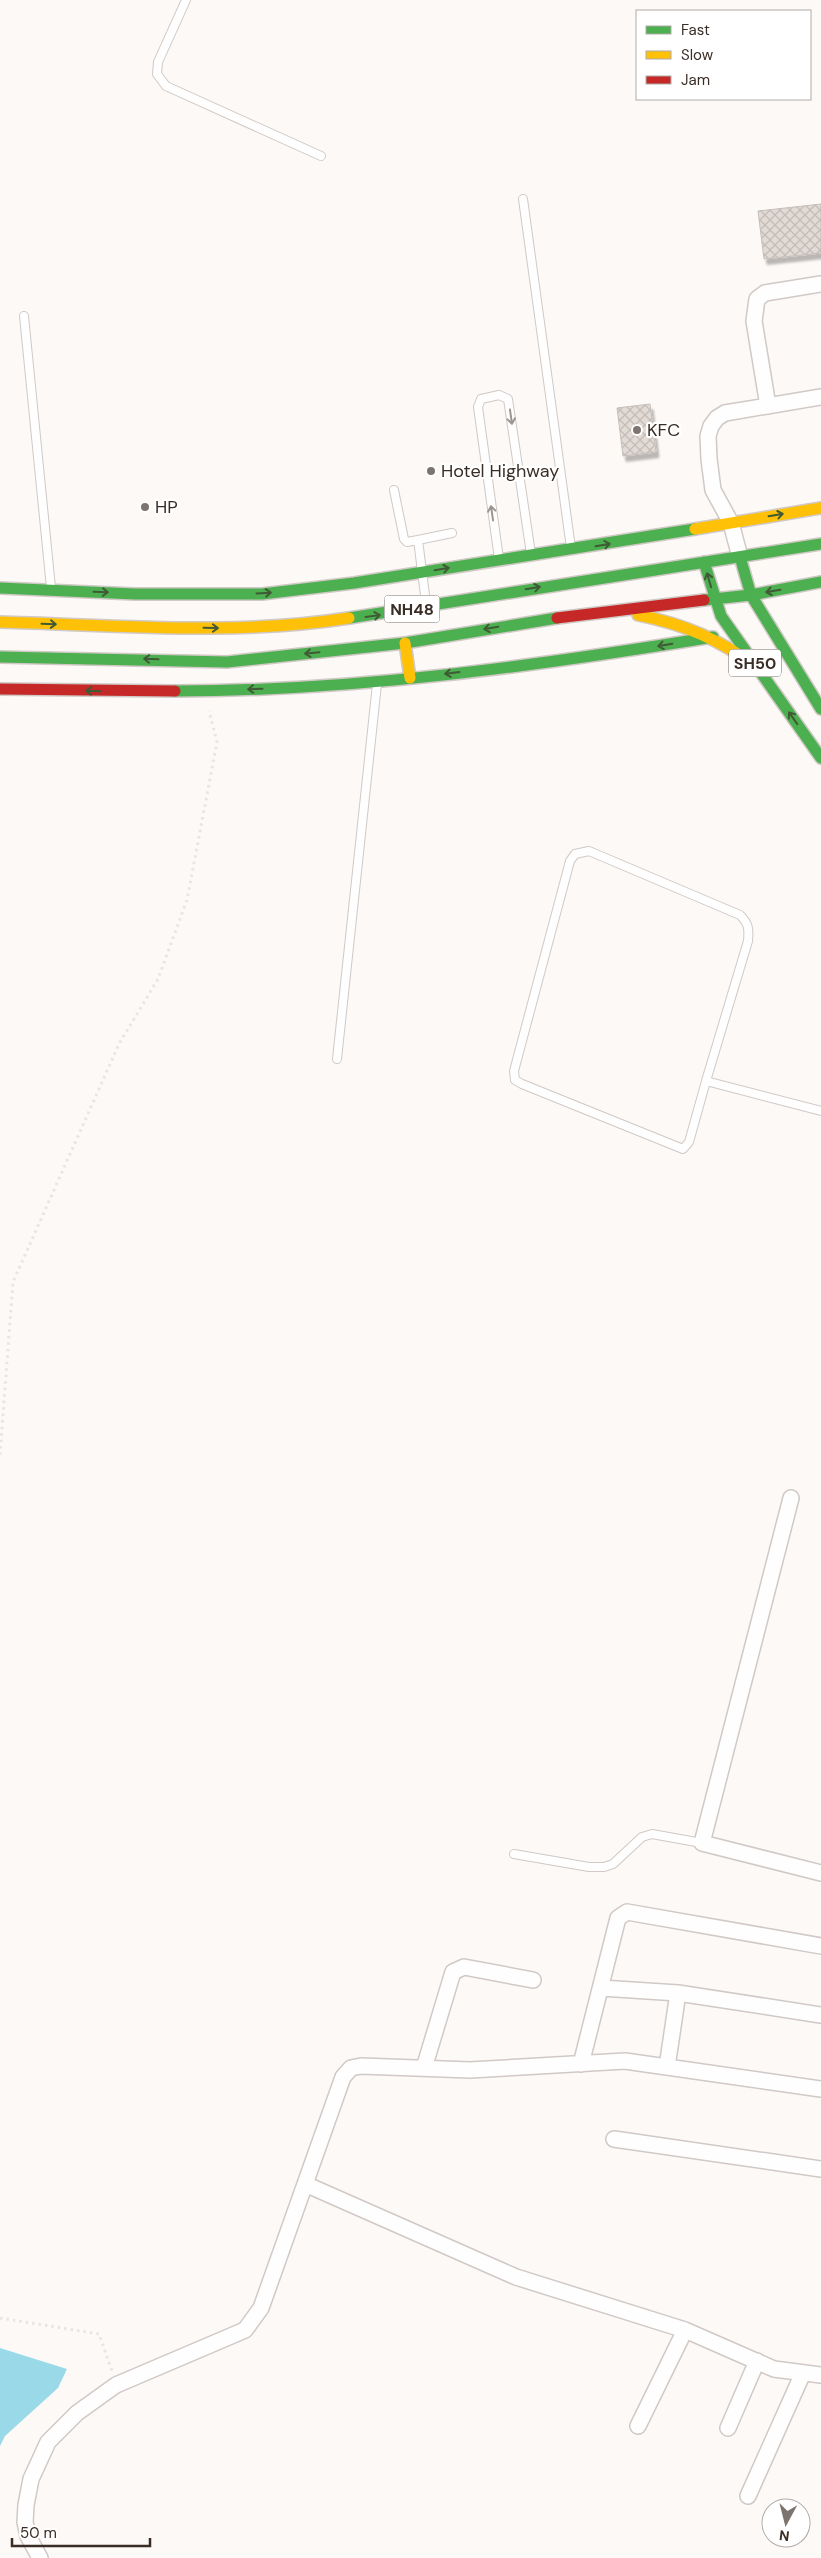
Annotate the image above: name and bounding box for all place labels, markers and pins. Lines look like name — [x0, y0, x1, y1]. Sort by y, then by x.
place label: KFC — [647, 418, 680, 442]
marker: KFC — [631, 424, 643, 436]
place label: Hotel Highway — [441, 459, 559, 483]
marker: Hotel Highway — [425, 465, 437, 477]
place label: HP — [155, 495, 178, 519]
marker: HP — [139, 501, 151, 513]

